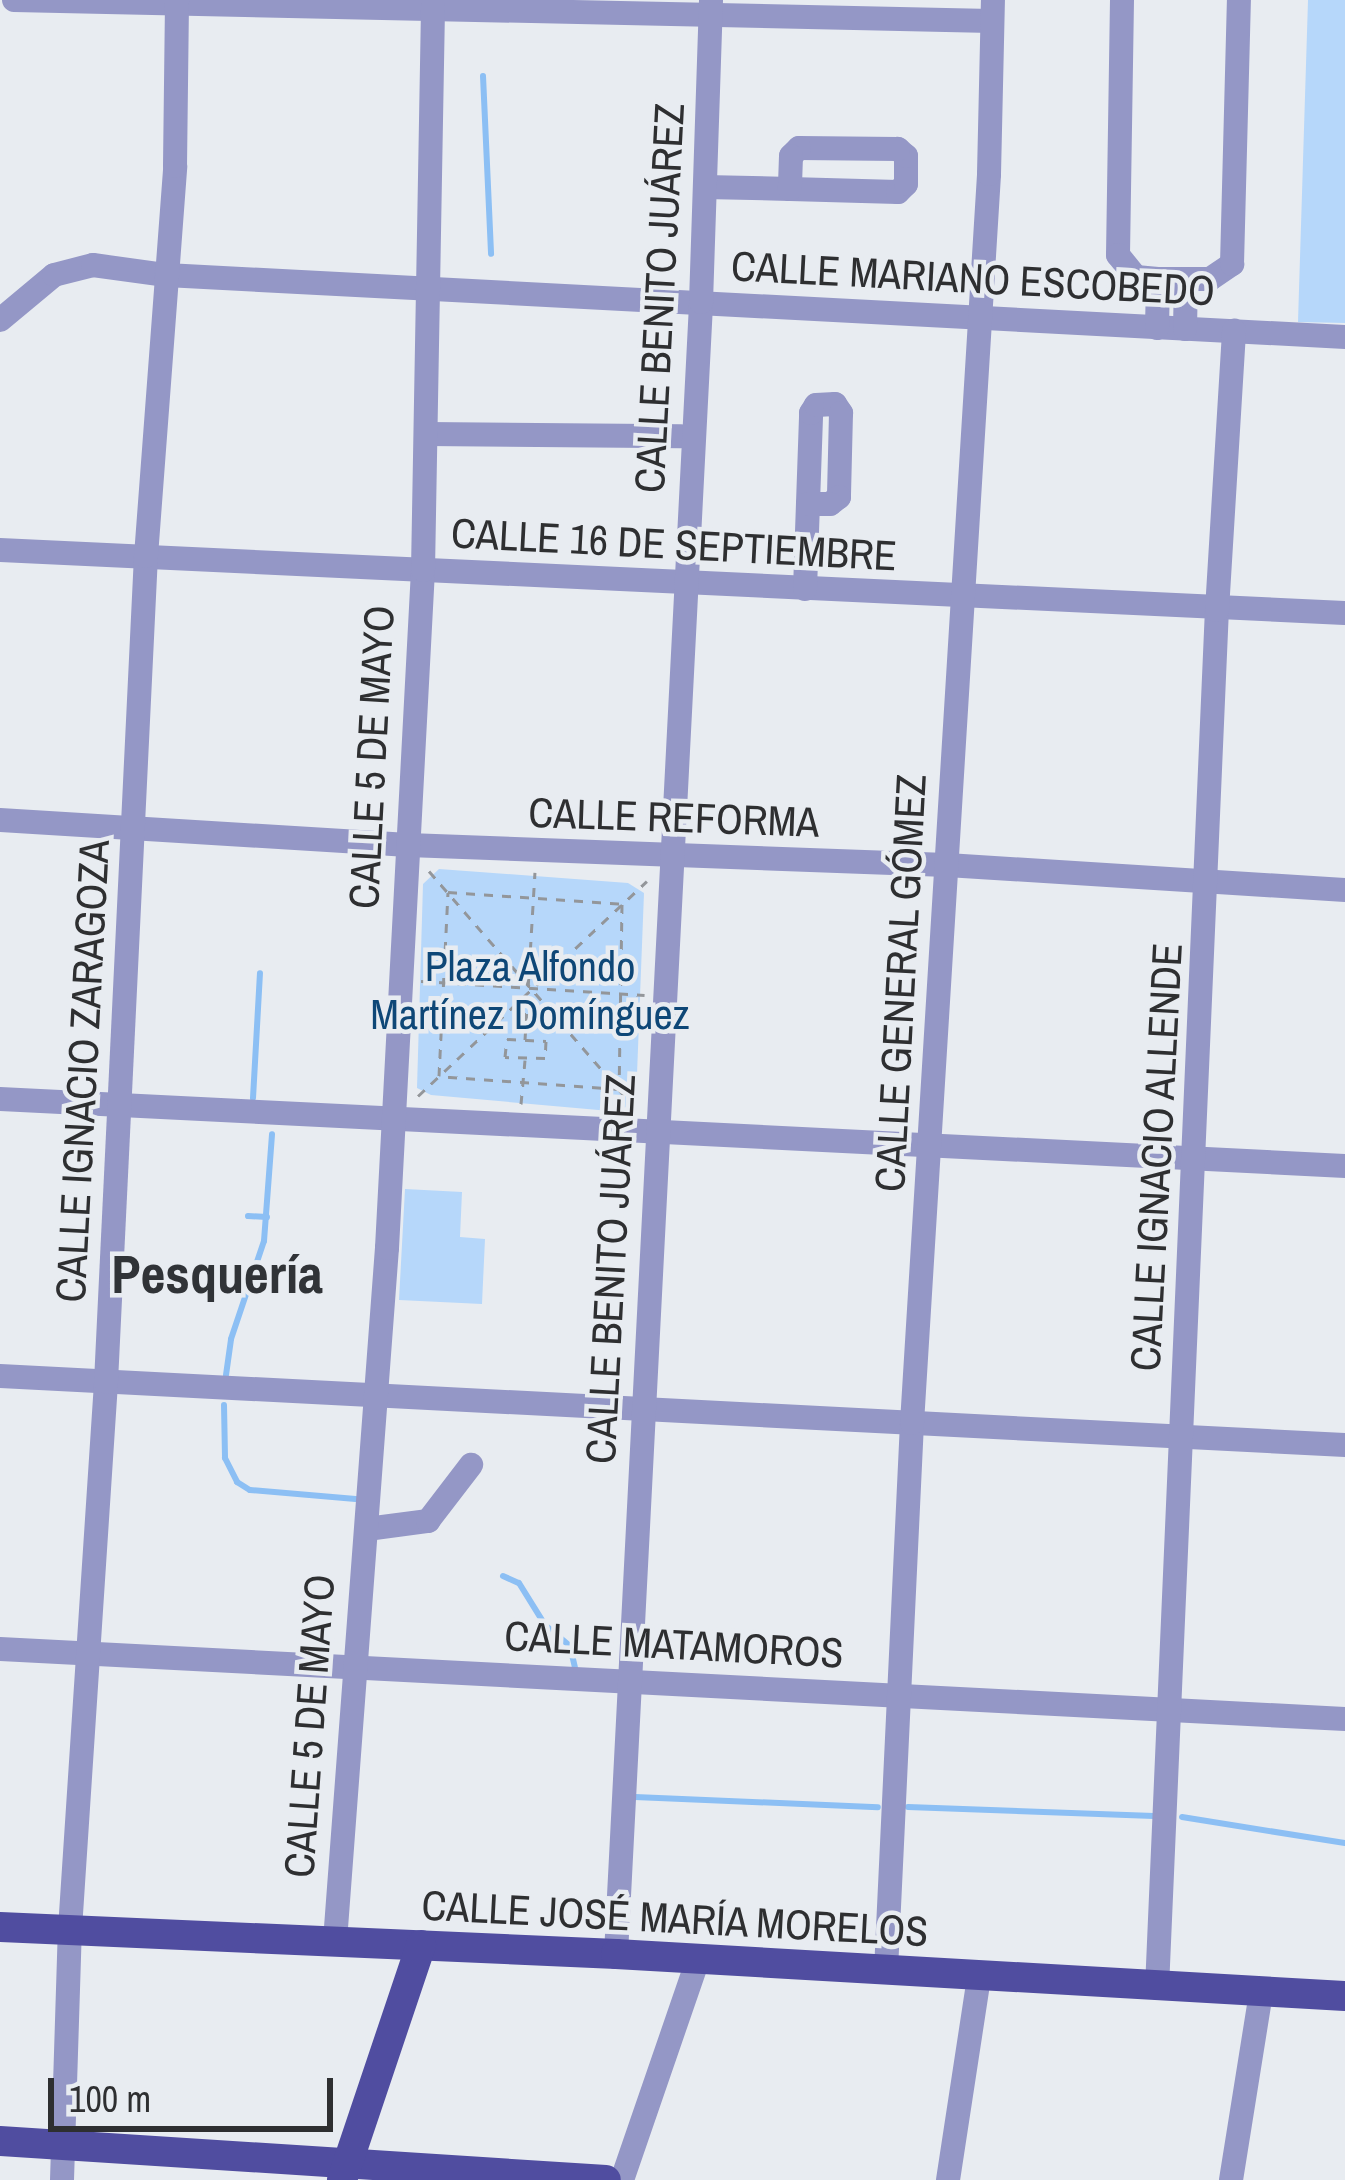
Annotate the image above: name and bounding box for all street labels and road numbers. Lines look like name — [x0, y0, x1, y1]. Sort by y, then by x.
street label: CALLE BENITO JUÁREZ — [624, 102, 694, 494]
street label: CALLE MARIANO ESCOBEDO — [730, 240, 1216, 316]
street label: CALLE 16 DE SEPTIEMBRE — [450, 507, 898, 581]
street label: CALLE 5 DE MAYO — [338, 604, 404, 910]
street label: CALLE GENERAL GÓMEZ — [864, 772, 936, 1194]
street label: CALLE REFORMA — [528, 787, 820, 847]
street label: CALLE IGNACIO ZARAGOZA — [45, 838, 119, 1304]
street label: CALLE IGNACIO ALLENDE — [1120, 941, 1192, 1373]
street label: CALLE BENITO JUÁREZ — [575, 1073, 645, 1465]
street label: CALLE 5 DE MAYO — [273, 1573, 345, 1879]
street label: CALLE MATAMOROS — [503, 1610, 845, 1678]
street label: CALLE JOSÉ MARÍA MORELOS — [419, 1880, 931, 1956]

